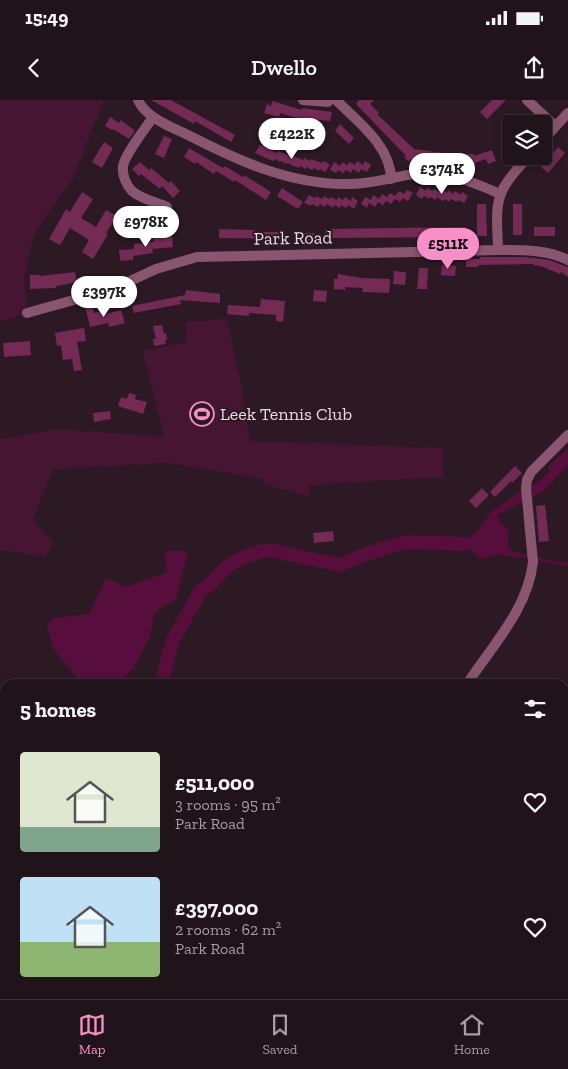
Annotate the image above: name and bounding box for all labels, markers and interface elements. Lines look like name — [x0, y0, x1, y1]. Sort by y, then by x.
text: 15:49 — [25, 6, 68, 29]
icon: back — [20, 54, 48, 82]
text: Dwello — [251, 54, 317, 81]
icon: share — [520, 54, 548, 82]
map controls — [502, 115, 552, 165]
button: layers — [502, 115, 552, 165]
pin: £422K — [257, 118, 327, 160]
text: £422K — [269, 124, 315, 143]
pin: £374K — [407, 152, 477, 195]
text: £374K — [420, 159, 464, 178]
pin: £978K — [111, 206, 181, 248]
text: £978K — [124, 212, 168, 231]
street label: Park Road — [254, 226, 333, 250]
pin: £511K — [413, 228, 483, 270]
text: £511K — [428, 234, 468, 253]
pin: £397K — [69, 276, 139, 318]
text: £397K — [82, 282, 126, 301]
sports icon: Leek Tennis Club — [189, 401, 215, 427]
place label: Leek Tennis Club — [220, 403, 352, 425]
icon: filters — [521, 695, 549, 723]
text: 5 homes — [20, 697, 96, 722]
text: £511,000 — [175, 770, 254, 795]
icon: home — [60, 772, 120, 832]
icon: heart — [521, 788, 549, 816]
text: 3 rooms · 95 m² — [175, 795, 281, 814]
text: Park Road — [175, 814, 245, 833]
text: £397,000 — [175, 895, 258, 920]
icon: home — [60, 897, 120, 957]
icon: heart — [521, 913, 549, 941]
text: 2 rooms · 62 m² — [175, 920, 281, 939]
text: Park Road — [175, 939, 245, 958]
tab: Map — [78, 1011, 106, 1058]
tab: Saved — [262, 1011, 297, 1058]
tab: Home — [454, 1011, 490, 1058]

